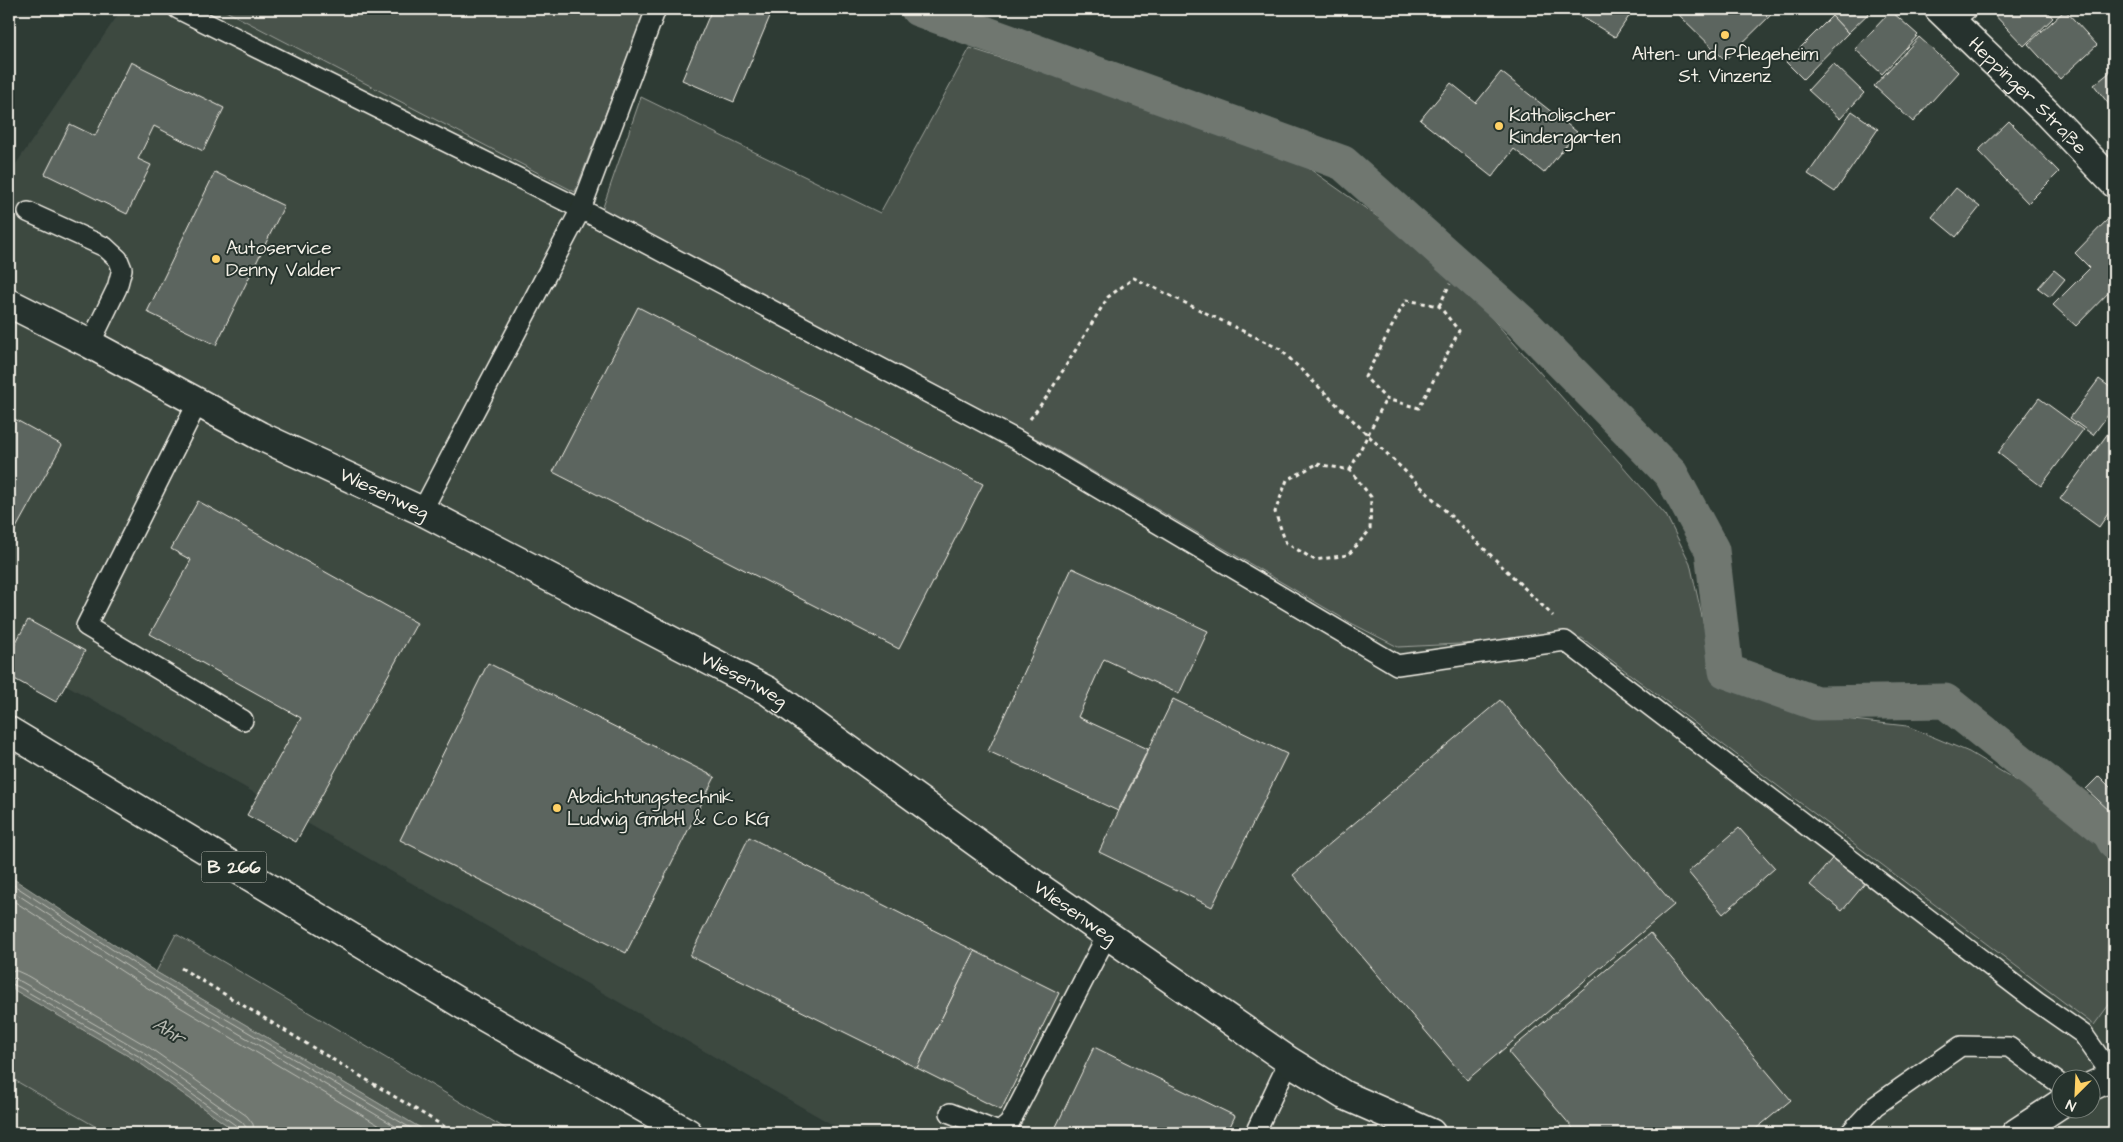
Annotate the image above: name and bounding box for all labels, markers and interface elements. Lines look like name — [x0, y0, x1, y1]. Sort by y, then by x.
marker: Alten- und Pflegeheim St. Vinzenz — [1719, 29, 1731, 41]
street label: Heppinger Straße — [1962, 31, 2093, 160]
place label: Alten- und Pflegeheim St. Vinzenz — [1632, 41, 1819, 90]
place label: Katholischer Kindergarten — [1509, 102, 1621, 152]
marker: Katholischer Kindergarten — [1493, 120, 1505, 132]
place label: Autoservice Denny Valder — [226, 235, 341, 285]
marker: Autoservice Denny Valder — [210, 253, 222, 265]
street label: Wiesenweg — [335, 461, 434, 527]
street label: Wiesenweg — [696, 645, 793, 715]
place label: Abdichtungstechnik Ludwig GmbH & Co KG — [567, 784, 770, 834]
marker: Abdichtungstechnik Ludwig GmbH & Co KG — [551, 802, 563, 814]
road number: B 266 — [202, 852, 266, 882]
street label: Wiesenweg — [1028, 874, 1122, 952]
water label: Ahr — [147, 1010, 192, 1053]
north arrow — [2050, 1070, 2100, 1120]
text: N — [2063, 1094, 2079, 1116]

